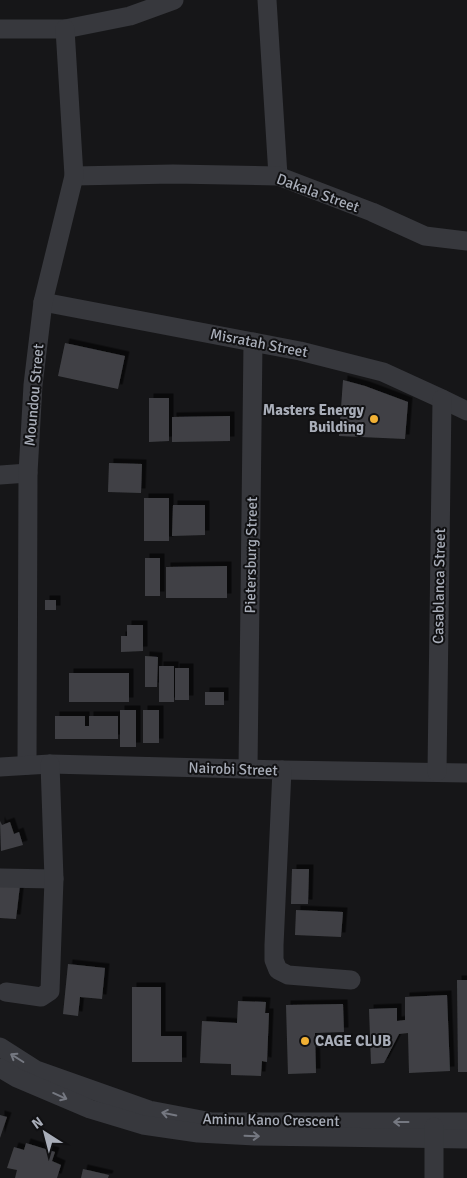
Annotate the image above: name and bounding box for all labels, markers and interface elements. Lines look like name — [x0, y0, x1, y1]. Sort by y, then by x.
street label: Dakala Street — [274, 170, 362, 216]
street label: Misratah Street — [209, 325, 309, 361]
street label: Moundou Street — [21, 343, 47, 447]
place label: Masters Energy Building — [263, 401, 365, 436]
marker: Masters Energy Building — [368, 413, 380, 425]
street label: Pietersburg Street — [241, 497, 261, 613]
street label: Casablanca Street — [429, 528, 449, 644]
street label: Nairobi Street — [188, 758, 278, 780]
place label: CAGE CLUB — [315, 1032, 391, 1050]
marker: CAGE CLUB — [299, 1035, 311, 1047]
one-way arrow — [11, 1052, 25, 1062]
one-way arrow — [52, 1092, 67, 1102]
north arrow — [20, 1108, 70, 1158]
one-way arrow — [161, 1108, 177, 1118]
street label: Aminu Kano Crescent — [202, 1110, 340, 1130]
text: N — [29, 1113, 47, 1133]
one-way arrow — [393, 1117, 410, 1127]
one-way arrow — [243, 1131, 259, 1141]

